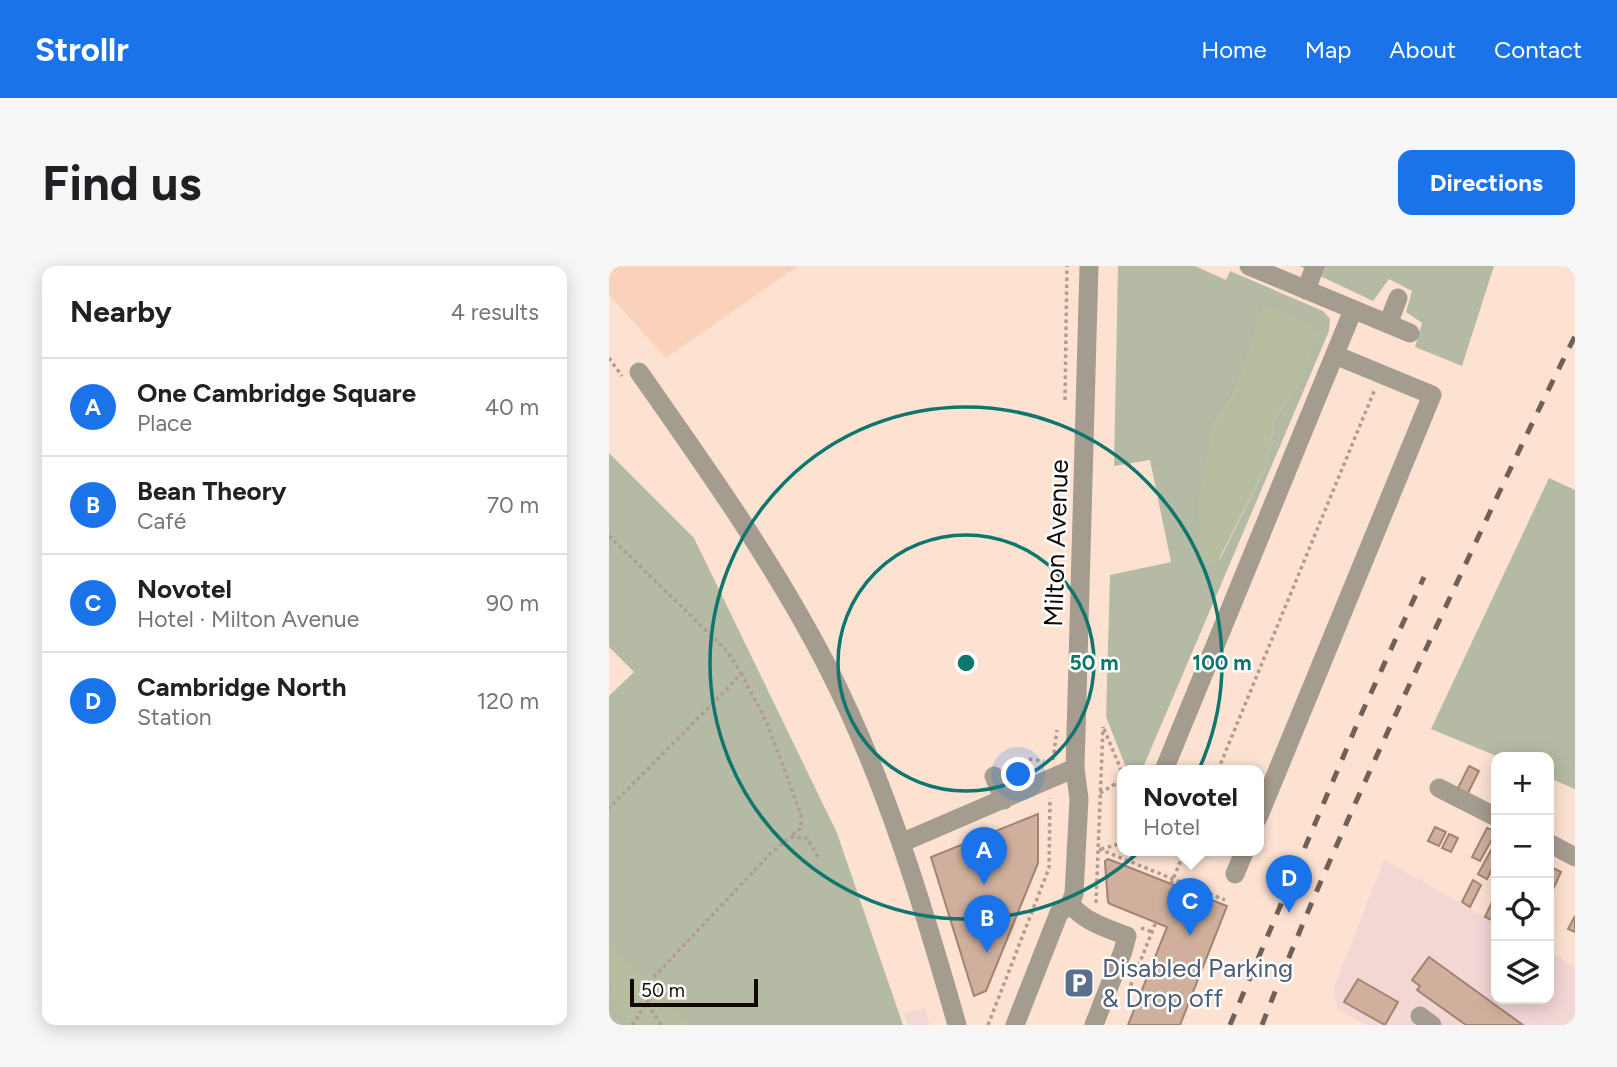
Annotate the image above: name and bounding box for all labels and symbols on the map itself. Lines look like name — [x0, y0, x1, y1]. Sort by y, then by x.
street label: Milton Avenue — [1037, 459, 1075, 627]
text: 50 m — [1069, 650, 1119, 675]
text: 100 m — [1192, 650, 1252, 675]
centre of rings — [954, 651, 978, 675]
your location — [1001, 757, 1035, 791]
pin: A — [961, 827, 1007, 885]
pin: D — [1266, 855, 1312, 913]
pin: C — [1167, 878, 1213, 936]
pin: B — [964, 895, 1010, 953]
place label: Disabled Parking & Drop off — [1102, 952, 1293, 1014]
parking icon: Disabled Parking & Drop off — [1062, 966, 1096, 1000]
scale bar — [630, 976, 758, 1008]

